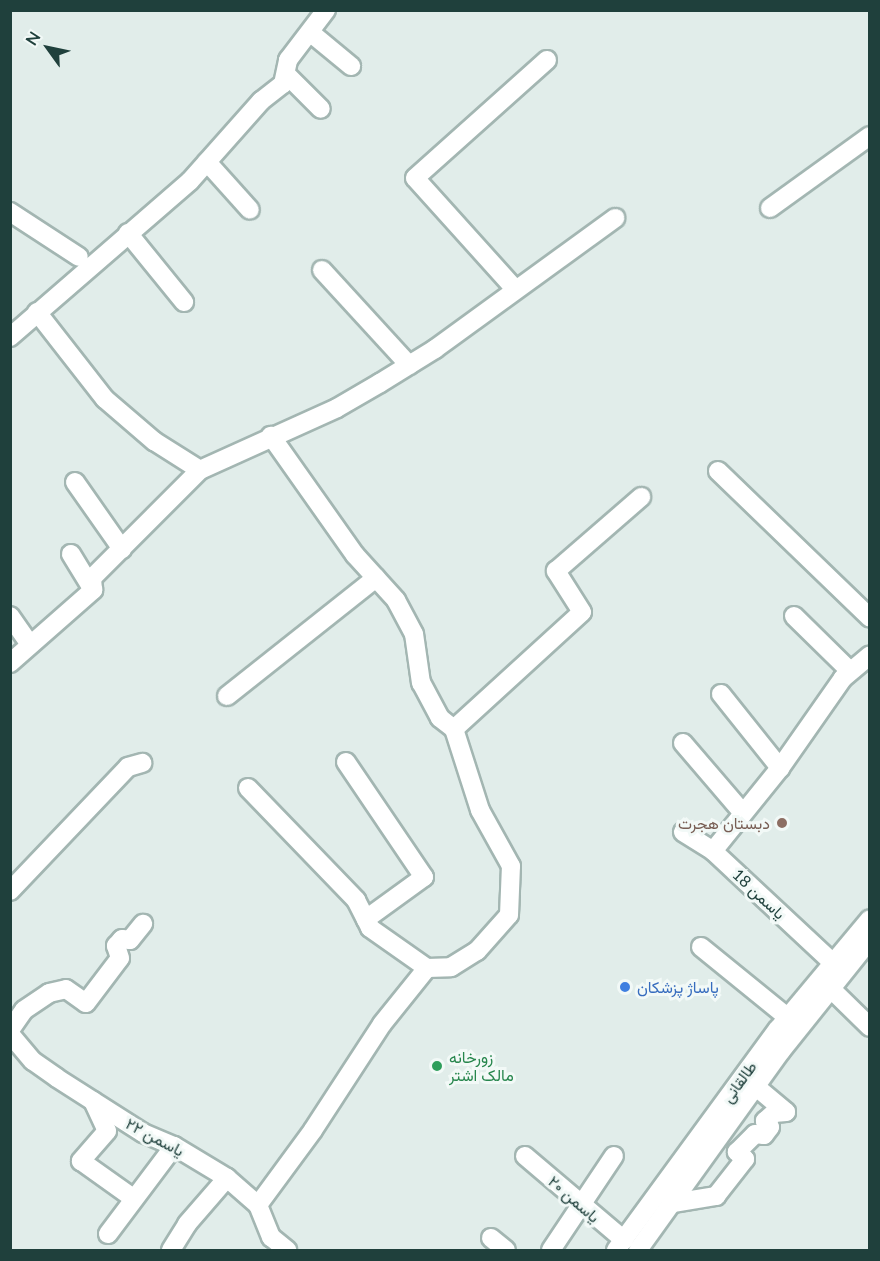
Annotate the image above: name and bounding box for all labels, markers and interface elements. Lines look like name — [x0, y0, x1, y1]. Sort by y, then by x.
north arrow — [18, 18, 78, 78]
text: N — [21, 28, 44, 48]
place label: دبستان هجرت — [678, 813, 770, 833]
marker: دبستان هجرت — [775, 816, 789, 830]
street label: یاسمن 18 — [729, 865, 789, 923]
place label: پاساژ پزشکان — [637, 977, 719, 997]
marker: پاساژ پزشکان — [618, 980, 632, 994]
place label: زورخانه مالک اشتر — [449, 1047, 514, 1085]
street label: طالقانی — [718, 1058, 760, 1106]
marker: زورخانه مالک اشتر — [430, 1059, 444, 1073]
street label: یاسمن ۲۲ — [123, 1114, 187, 1160]
street label: یاسمن ۲۰ — [544, 1172, 604, 1226]

